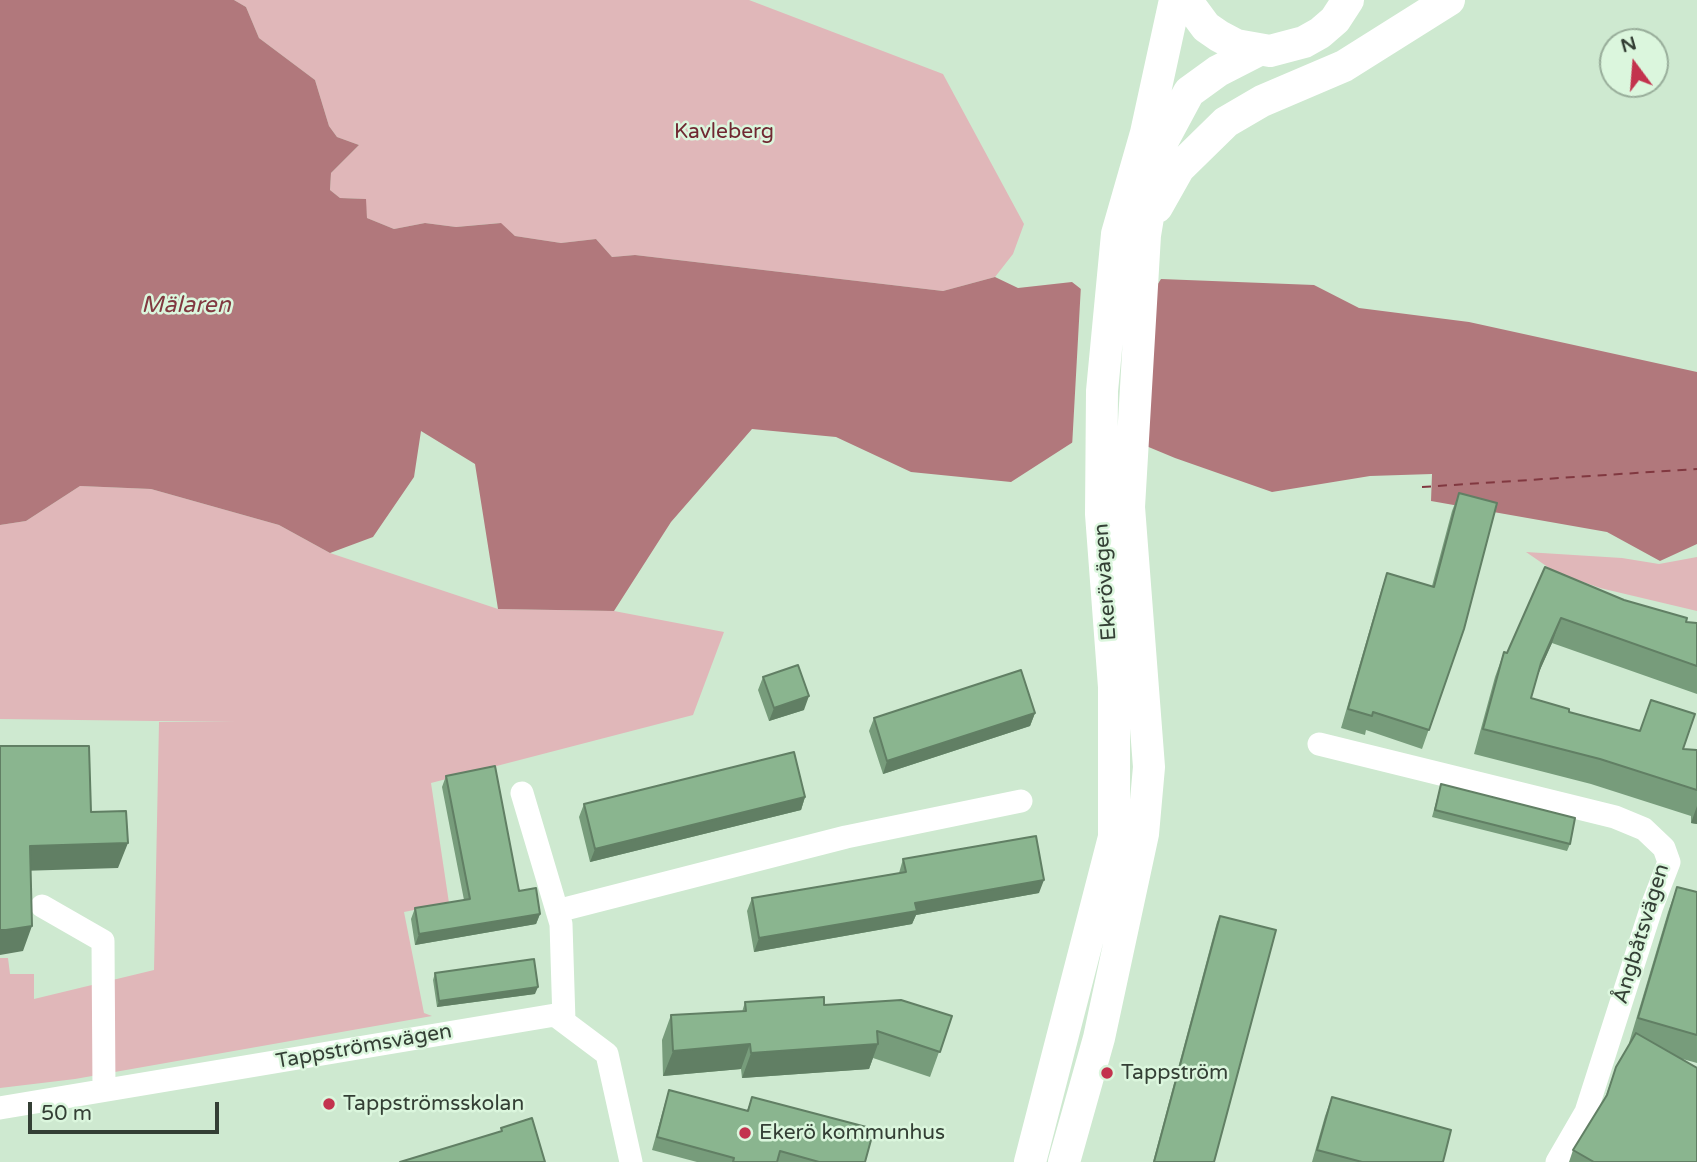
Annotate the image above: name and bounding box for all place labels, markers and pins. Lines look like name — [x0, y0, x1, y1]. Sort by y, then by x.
place label: Tappström — [1121, 1060, 1228, 1086]
marker: Tappström — [1099, 1065, 1115, 1081]
place label: Tappströmsskolan — [343, 1091, 524, 1117]
marker: Tappströmsskolan — [321, 1096, 337, 1112]
place label: Ekerö kommunhus — [759, 1120, 945, 1146]
marker: Ekerö kommunhus — [737, 1125, 753, 1141]

